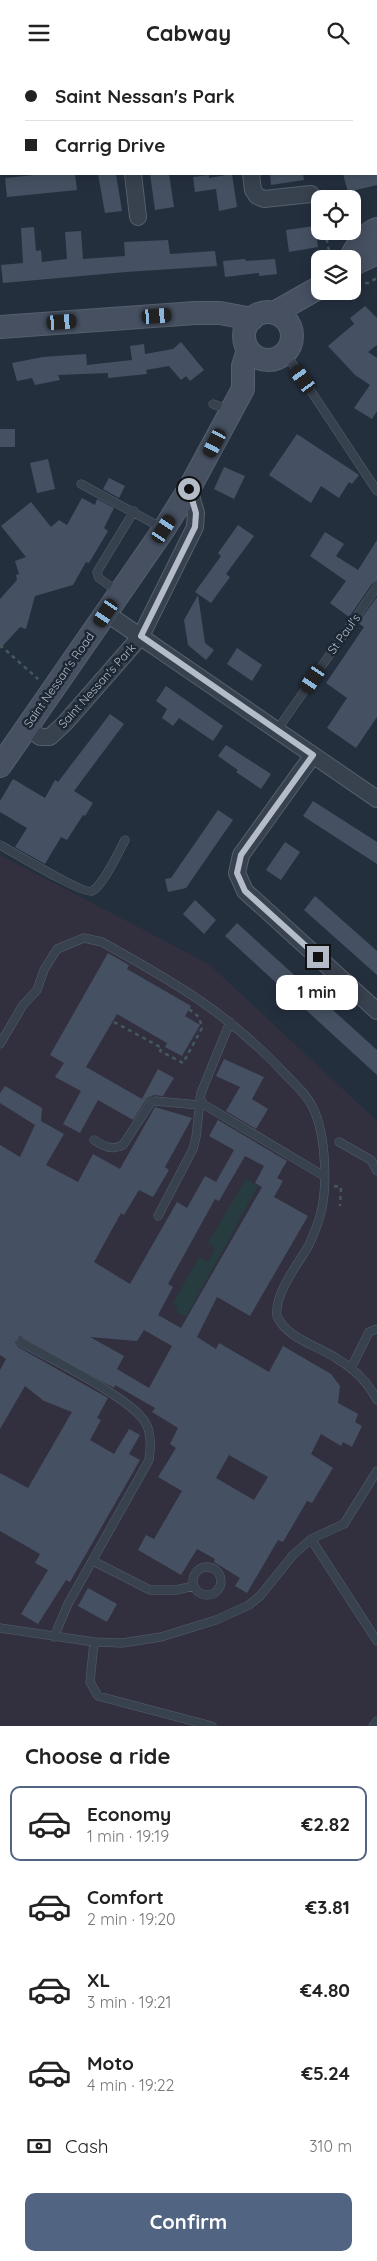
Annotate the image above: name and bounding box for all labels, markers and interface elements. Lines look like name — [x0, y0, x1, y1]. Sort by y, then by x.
icon: menu — [25, 19, 53, 47]
text: Cabway — [146, 19, 231, 47]
icon: search — [324, 19, 352, 47]
text: Saint Nessan's Park — [55, 84, 235, 108]
text: Carrig Drive — [55, 133, 165, 157]
map controls — [311, 190, 361, 300]
button: locate — [311, 190, 361, 240]
button: layers — [311, 250, 361, 300]
car — [141, 307, 172, 325]
car — [46, 313, 77, 331]
car — [288, 362, 317, 396]
car — [201, 426, 228, 460]
route start — [178, 478, 200, 500]
car — [149, 512, 178, 546]
car — [91, 596, 120, 630]
street label: St Paul's — [324, 610, 363, 657]
street label: Saint Nessan's Road — [20, 629, 97, 730]
street label: Saint Nessan's Park — [55, 640, 139, 731]
car — [298, 662, 327, 696]
route end — [307, 946, 329, 968]
callout: 1 min — [277, 975, 359, 1009]
text: 1 min — [298, 982, 336, 1002]
text: Choose a ride — [25, 1742, 170, 1770]
icon: car — [27, 1801, 72, 1846]
text: Economy — [87, 1802, 171, 1826]
text: €2.82 — [301, 1812, 350, 1836]
text: 1 min · 19:19 — [87, 1826, 169, 1846]
icon: car — [27, 1884, 72, 1929]
text: Comfort — [87, 1885, 164, 1909]
text: €3.81 — [305, 1895, 350, 1919]
text: 2 min · 19:20 — [87, 1909, 176, 1929]
icon: car — [27, 1967, 72, 2012]
text: XL — [87, 1968, 110, 1992]
text: €4.80 — [300, 1978, 350, 2002]
text: 3 min · 19:21 — [87, 1992, 172, 2012]
icon: car — [27, 2050, 72, 2095]
text: Moto — [87, 2051, 134, 2075]
text: €5.24 — [301, 2061, 350, 2085]
text: 4 min · 19:22 — [87, 2075, 175, 2095]
icon: cash — [25, 2132, 53, 2160]
text: Cash — [65, 2134, 109, 2158]
text: 310 m — [309, 2136, 352, 2156]
button: Confirm — [25, 2193, 352, 2251]

